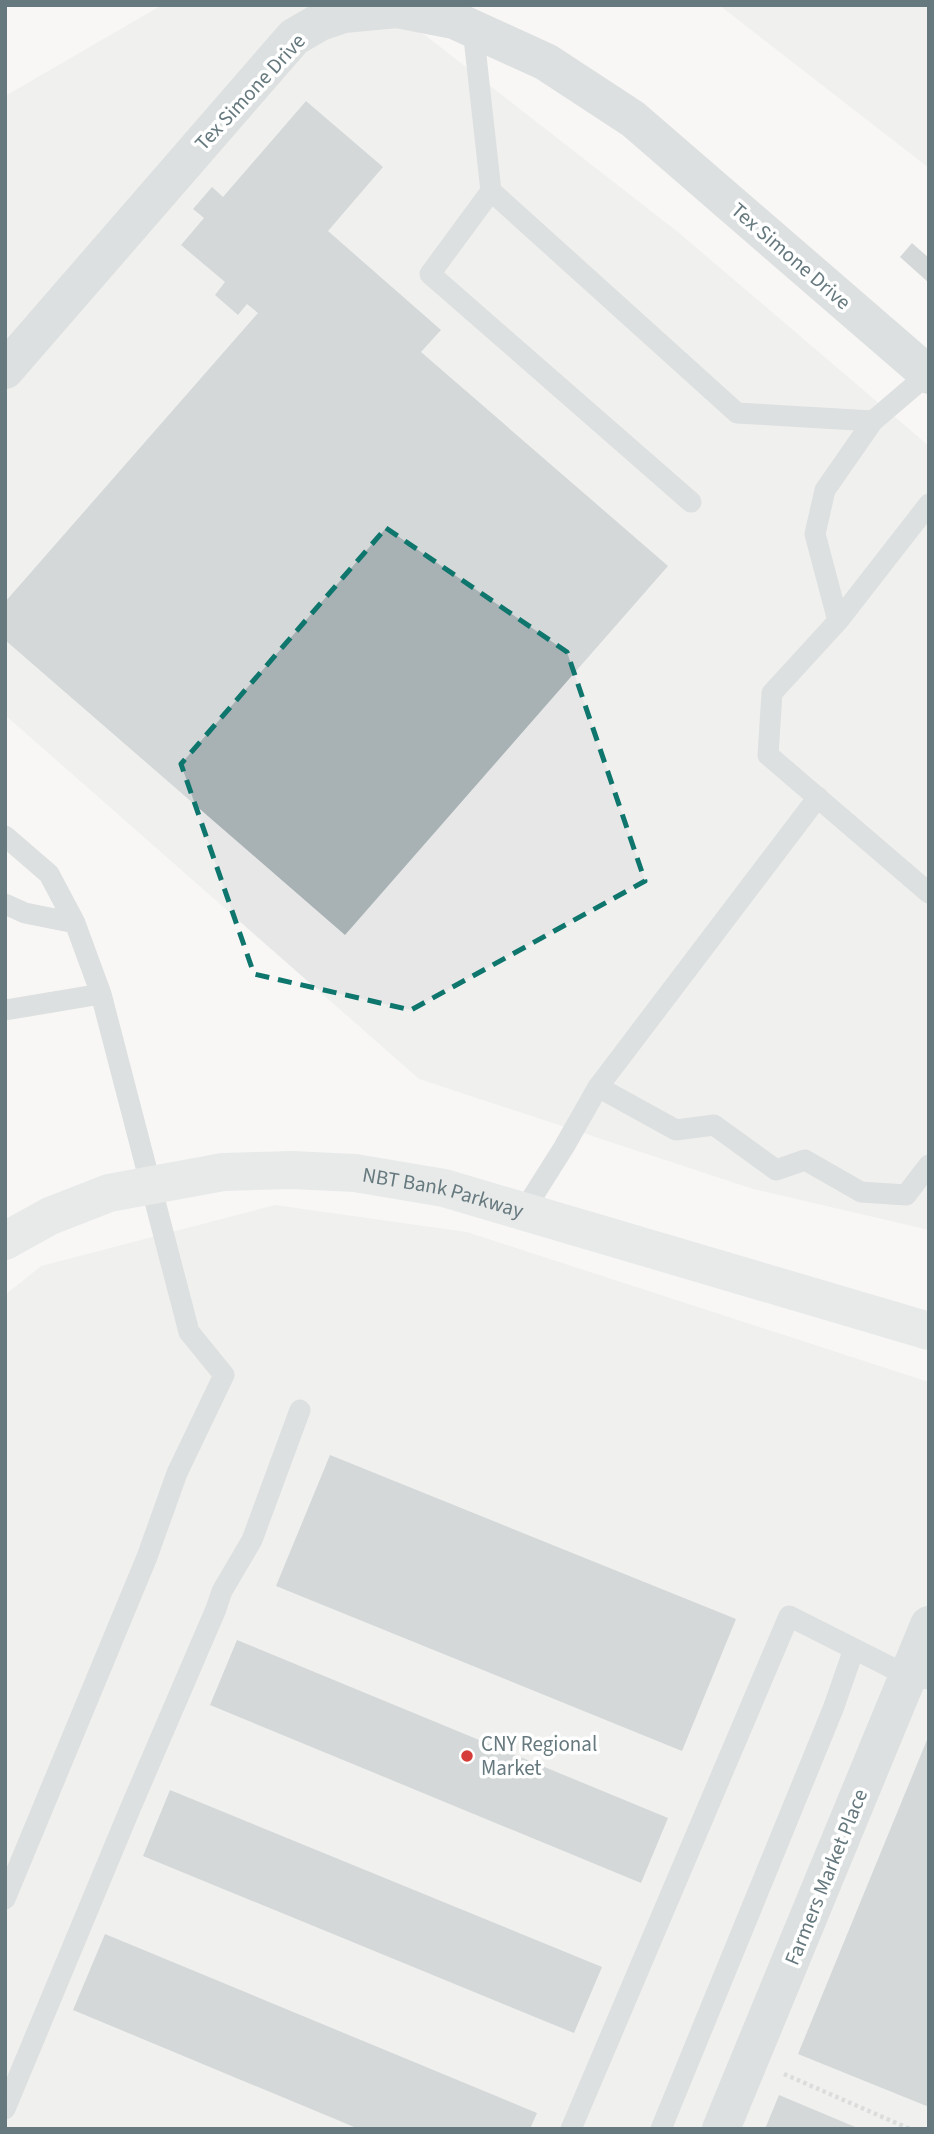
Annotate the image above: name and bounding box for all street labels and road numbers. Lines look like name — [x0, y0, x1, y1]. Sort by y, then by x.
street label: Tex Simone Drive — [188, 27, 312, 157]
street label: Tex Simone Drive — [724, 195, 858, 317]
street label: NBT Bank Parkway — [360, 1160, 527, 1226]
street label: Farmers Market Place — [777, 1784, 875, 1970]

